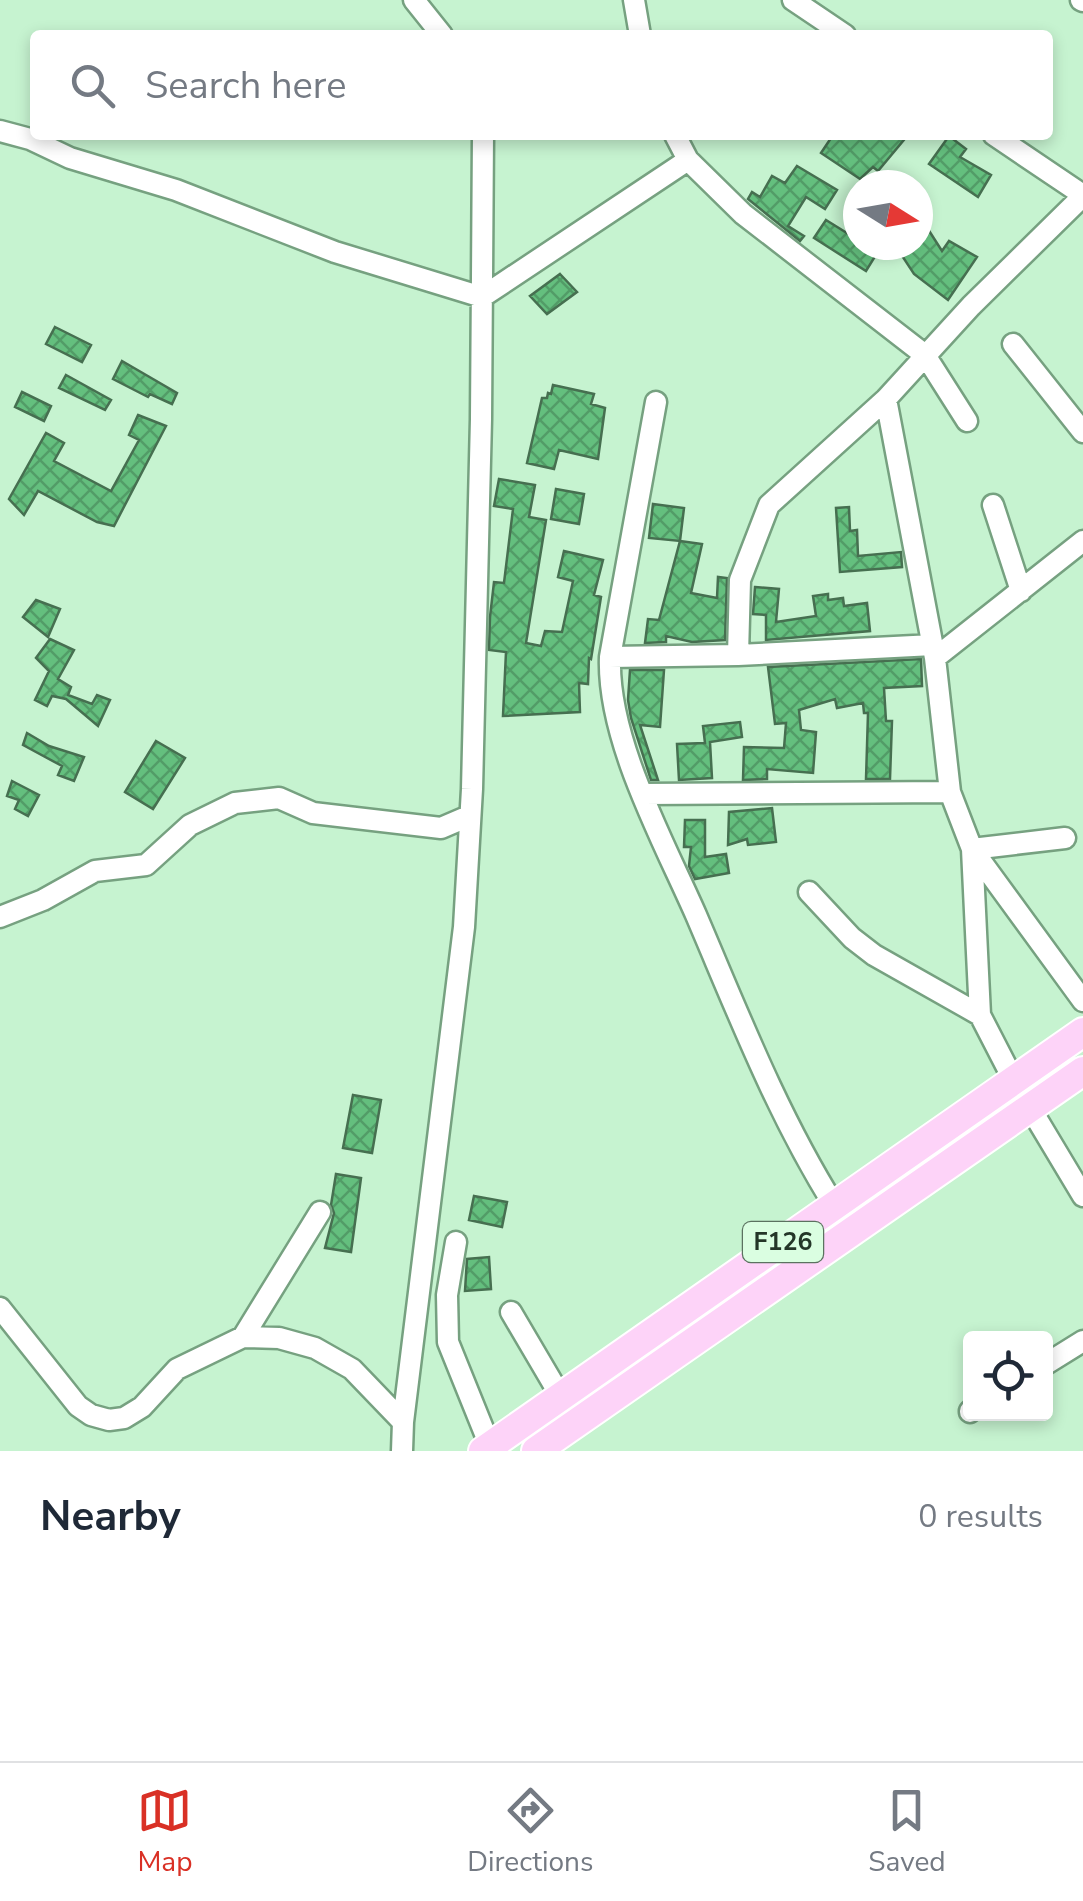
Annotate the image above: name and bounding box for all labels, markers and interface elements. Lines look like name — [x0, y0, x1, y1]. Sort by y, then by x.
search box — [30, 30, 1053, 140]
icon: search — [65, 58, 120, 113]
text: Search here — [145, 60, 346, 111]
north arrow — [843, 170, 933, 260]
road number: F126 — [743, 1222, 823, 1262]
map controls — [963, 1331, 1053, 1421]
button: locate — [963, 1331, 1053, 1421]
text: Nearby — [40, 1488, 181, 1545]
text: 0 results — [918, 1495, 1043, 1538]
tab: Map — [137, 1783, 192, 1881]
tab: Directions — [467, 1783, 593, 1881]
tab: Saved — [868, 1783, 946, 1881]

